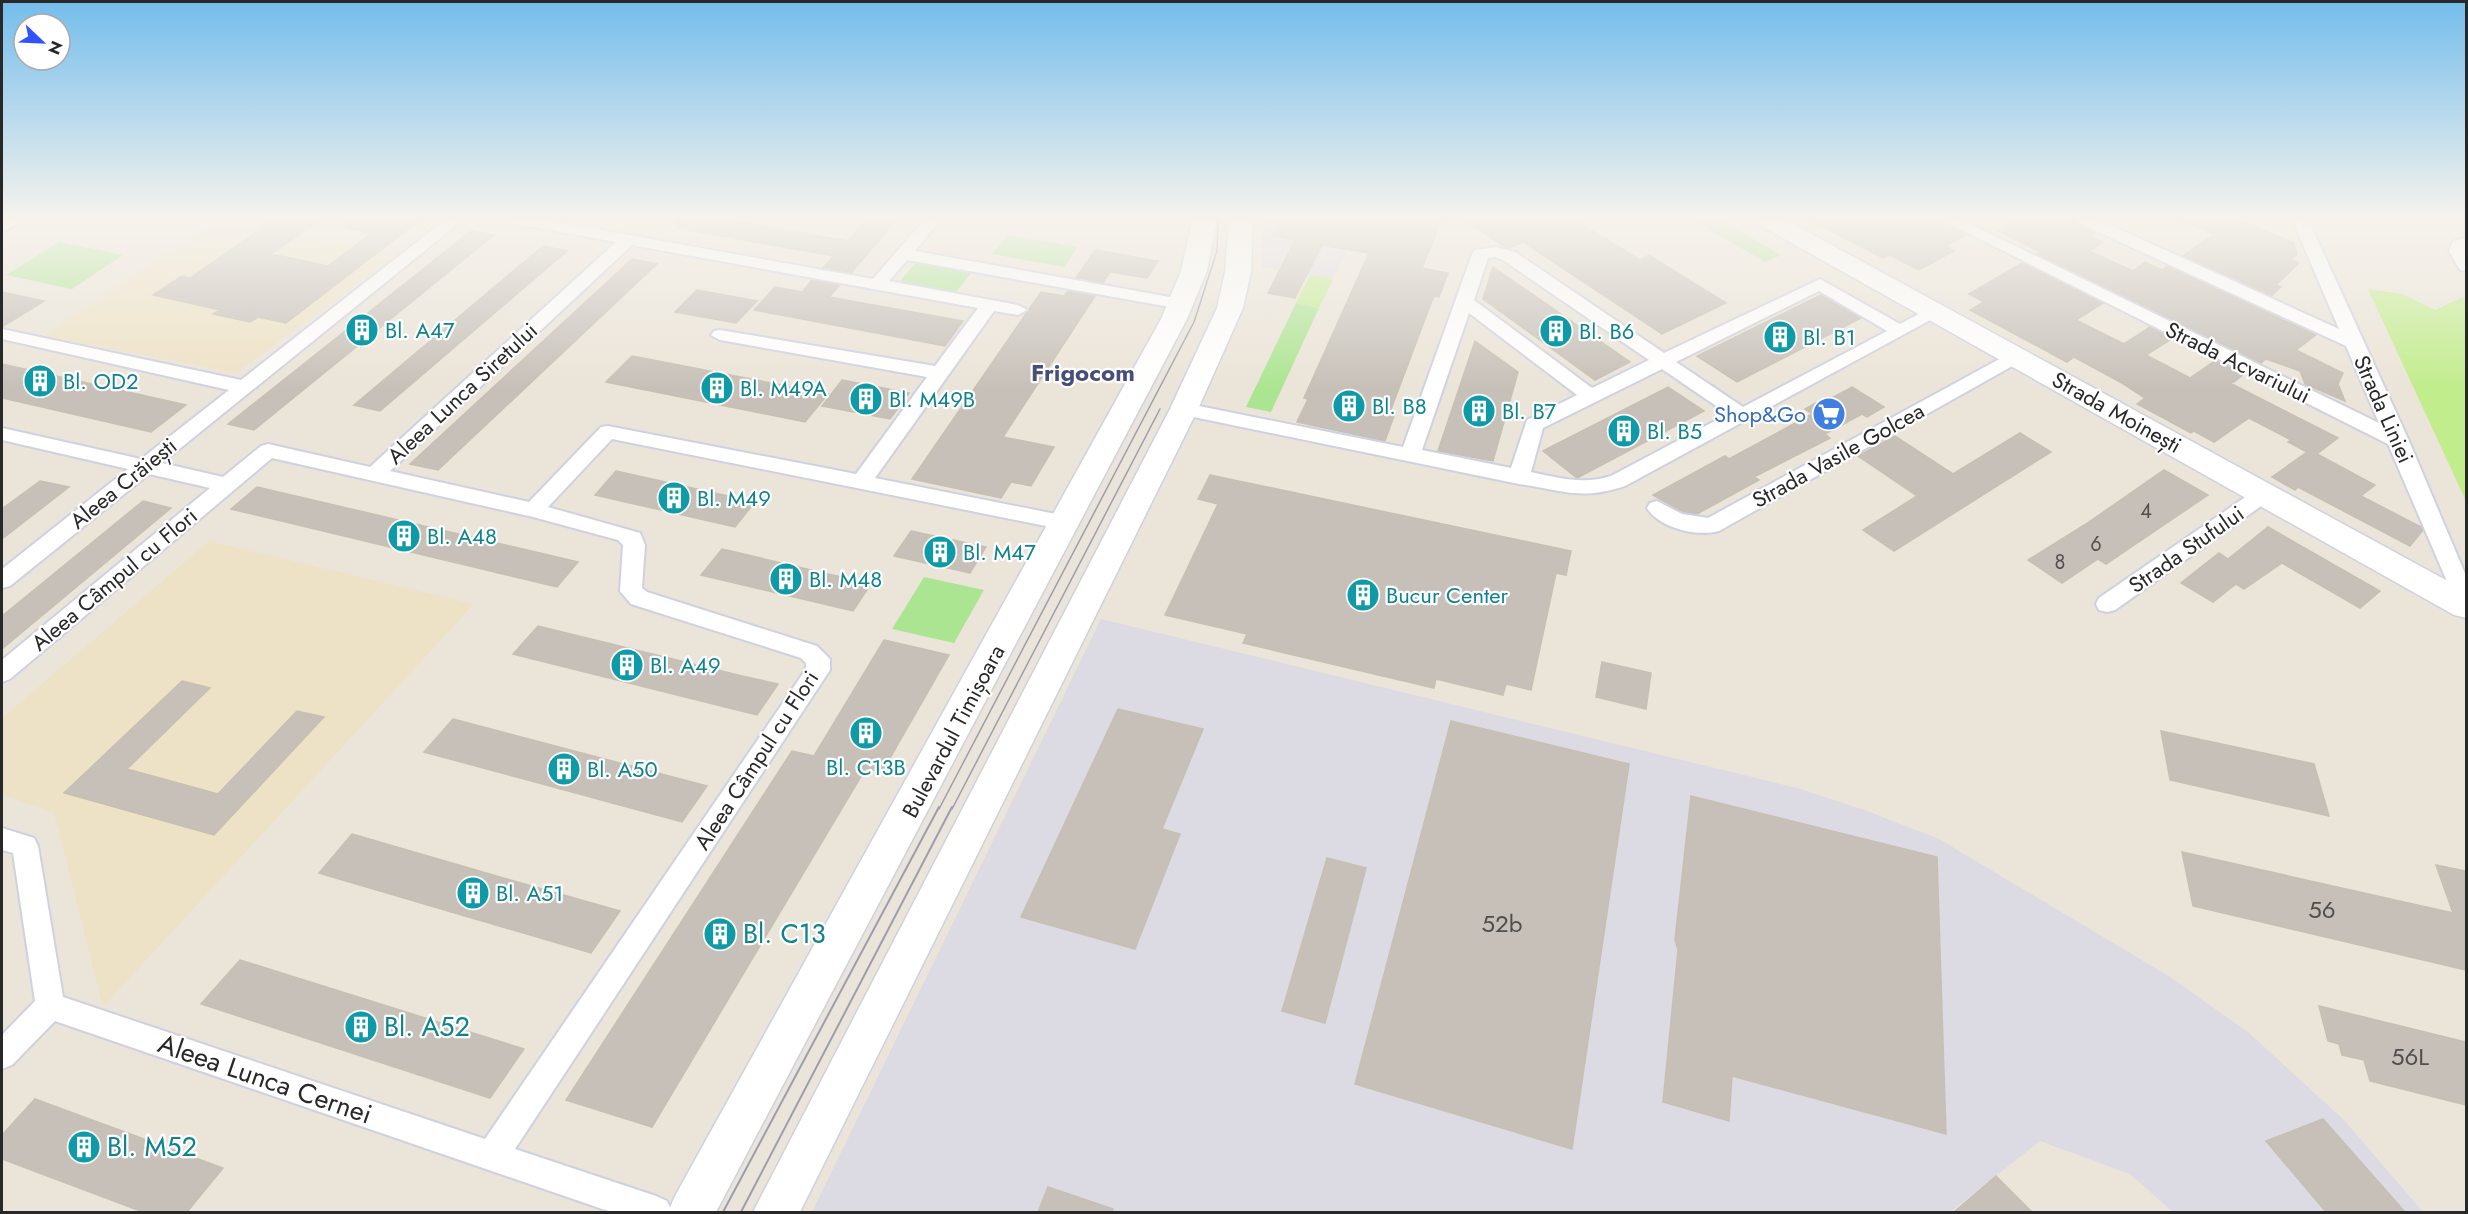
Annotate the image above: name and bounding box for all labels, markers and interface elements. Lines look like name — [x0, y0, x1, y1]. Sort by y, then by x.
north arrow — [12, 12, 72, 72]
text: N — [42, 37, 68, 58]
building icon: Bl. A47 — [344, 312, 380, 348]
building icon: Bl. B6 — [1538, 313, 1574, 349]
street label: Strada Acvariului — [2160, 313, 2316, 411]
place label: Bl. A47 — [385, 314, 455, 346]
street label: Aleea Lunca Siretului — [380, 315, 544, 471]
place label: Bl. B6 — [1579, 315, 1634, 347]
building icon: Bl. B1 — [1762, 319, 1798, 355]
place label: Bl. B1 — [1803, 321, 1856, 353]
street label: Strada Liniei — [2346, 350, 2422, 468]
district label: Frigocom — [1031, 355, 1135, 390]
building icon: Bl. OD2 — [22, 363, 58, 399]
street label: Strada Moinești — [2046, 363, 2188, 461]
place label: Bl. OD2 — [63, 365, 138, 397]
building icon: Bl. M49A — [699, 370, 735, 406]
place label: Bl. M49A — [740, 372, 827, 404]
building icon: Bl. M49B — [848, 381, 884, 417]
place label: Bl. M49B — [889, 383, 975, 415]
building icon: Bl. B8 — [1331, 388, 1367, 424]
place label: Bl. B8 — [1372, 390, 1427, 422]
building icon: Bl. B7 — [1461, 393, 1497, 429]
street label: Strada Vasile Golcea — [1746, 394, 1930, 516]
place label: Bl. B7 — [1502, 395, 1556, 427]
supermarket icon: Shop&Go — [1811, 396, 1847, 432]
place label: Shop&Go — [1714, 398, 1806, 430]
building icon: Bl. B5 — [1606, 413, 1642, 449]
place label: Bl. B5 — [1647, 415, 1702, 447]
street label: Aleea Crăiești — [63, 430, 183, 536]
building icon: Bl. M49 — [656, 480, 692, 516]
place label: Bl. M49 — [697, 482, 771, 514]
street label: Strada Stufului — [2122, 497, 2250, 601]
house number: 4 — [2140, 497, 2152, 526]
street label: Aleea Câmpul cu Flori — [24, 500, 204, 658]
building icon: Bl. A48 — [386, 518, 422, 554]
place label: Bl. A48 — [427, 520, 497, 552]
house number: 6 — [2090, 530, 2102, 559]
building icon: Bl. M47 — [922, 534, 958, 570]
place label: Bl. M47 — [963, 536, 1036, 568]
house number: 8 — [2055, 548, 2065, 577]
building icon: Bl. M48 — [768, 561, 804, 597]
place label: Bl. M48 — [809, 563, 882, 595]
building icon: Bucur Center — [1345, 577, 1381, 613]
place label: Bucur Center — [1386, 579, 1509, 611]
street label: Bulevardul Timișoara — [894, 639, 1012, 823]
building icon: Bl. A49 — [609, 647, 645, 683]
place label: Bl. A49 — [650, 649, 721, 681]
street label: Aleea Câmpul cu Flori — [686, 664, 826, 856]
building icon: Bl. C13B — [848, 715, 884, 751]
building icon: Bl. A50 — [546, 751, 582, 787]
place label: Bl. C13B — [826, 751, 906, 783]
place label: Bl. A50 — [587, 753, 658, 785]
building icon: Bl. A51 — [455, 875, 491, 911]
place label: Bl. A51 — [496, 877, 563, 909]
house number: 56 — [2308, 892, 2336, 927]
house number: 52b — [1482, 906, 1522, 941]
place label: Bl. C13 — [743, 914, 826, 953]
building icon: Bl. C13 — [702, 916, 738, 952]
place label: Bl. A52 — [384, 1007, 470, 1046]
building icon: Bl. A52 — [343, 1009, 379, 1045]
street label: Aleea Lunca Cernei — [153, 1024, 377, 1133]
house number: 56L — [2391, 1039, 2429, 1074]
place label: Bl. M52 — [107, 1127, 197, 1166]
building icon: Bl. M52 — [66, 1129, 102, 1165]

